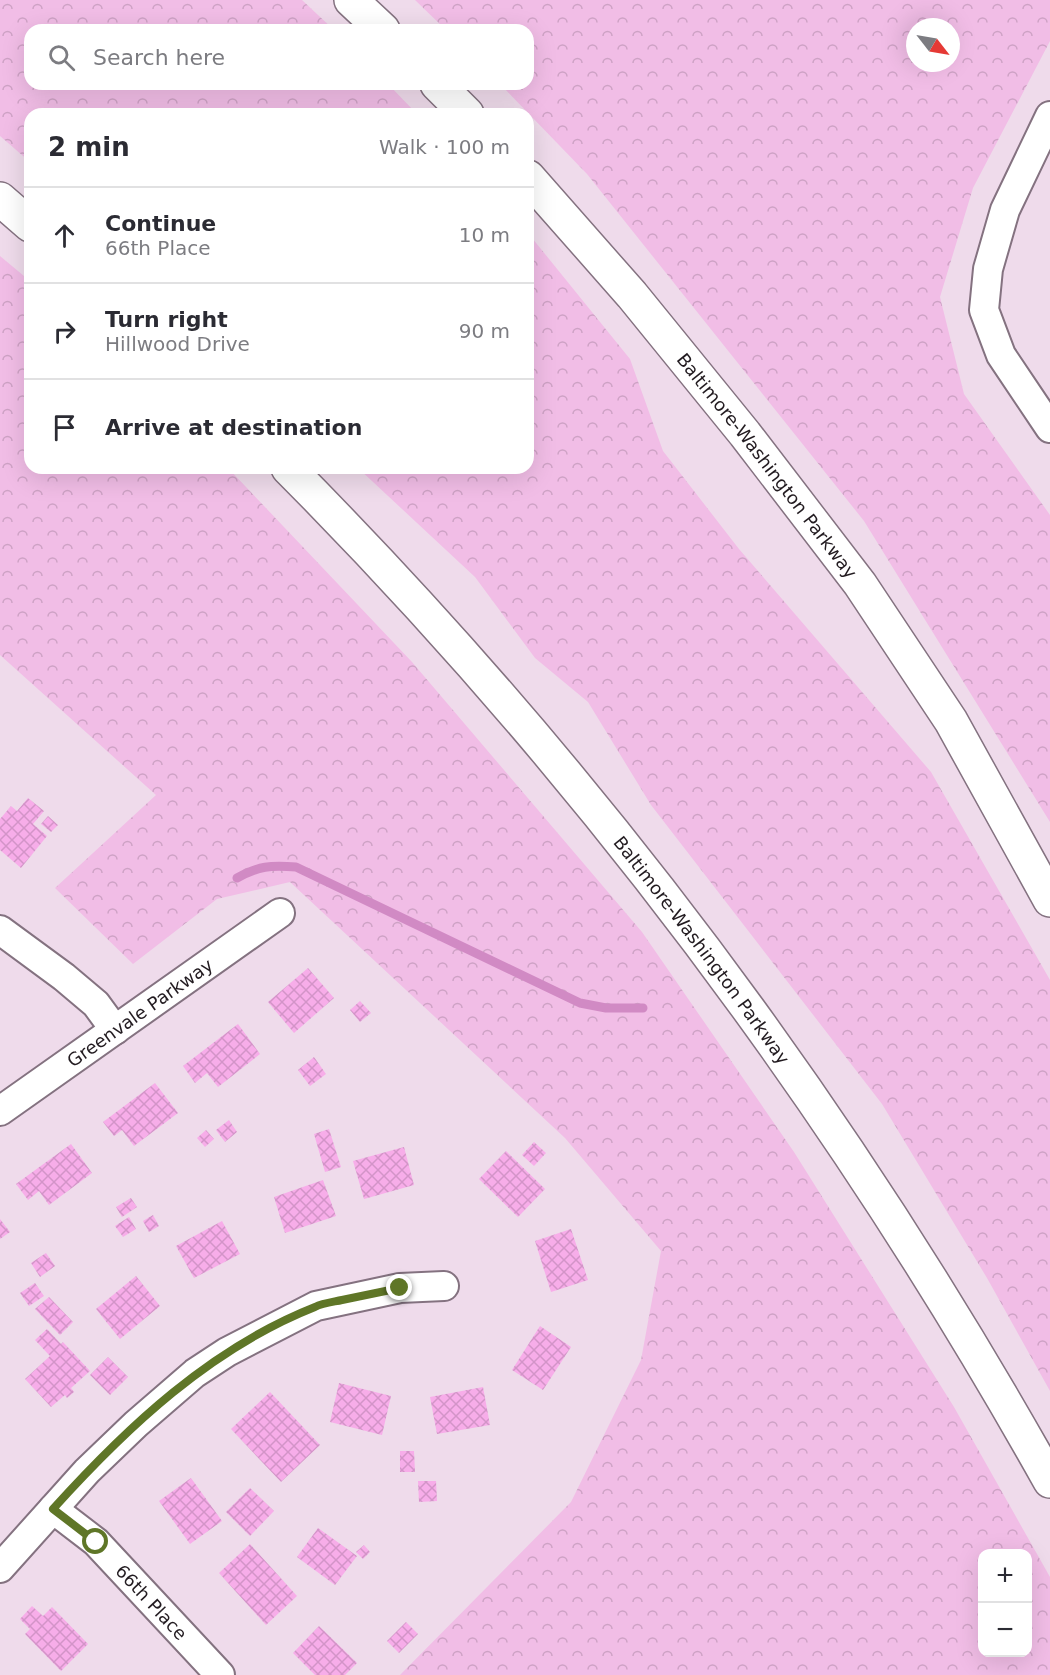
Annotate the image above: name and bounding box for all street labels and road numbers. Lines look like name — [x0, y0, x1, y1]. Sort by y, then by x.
street label: Baltimore-Washington Parkway — [673, 349, 862, 582]
street label: Baltimore-Washington Parkway — [610, 832, 795, 1068]
street label: Greenvale Parkway — [63, 953, 217, 1071]
street label: 66th Place — [112, 1560, 192, 1644]

